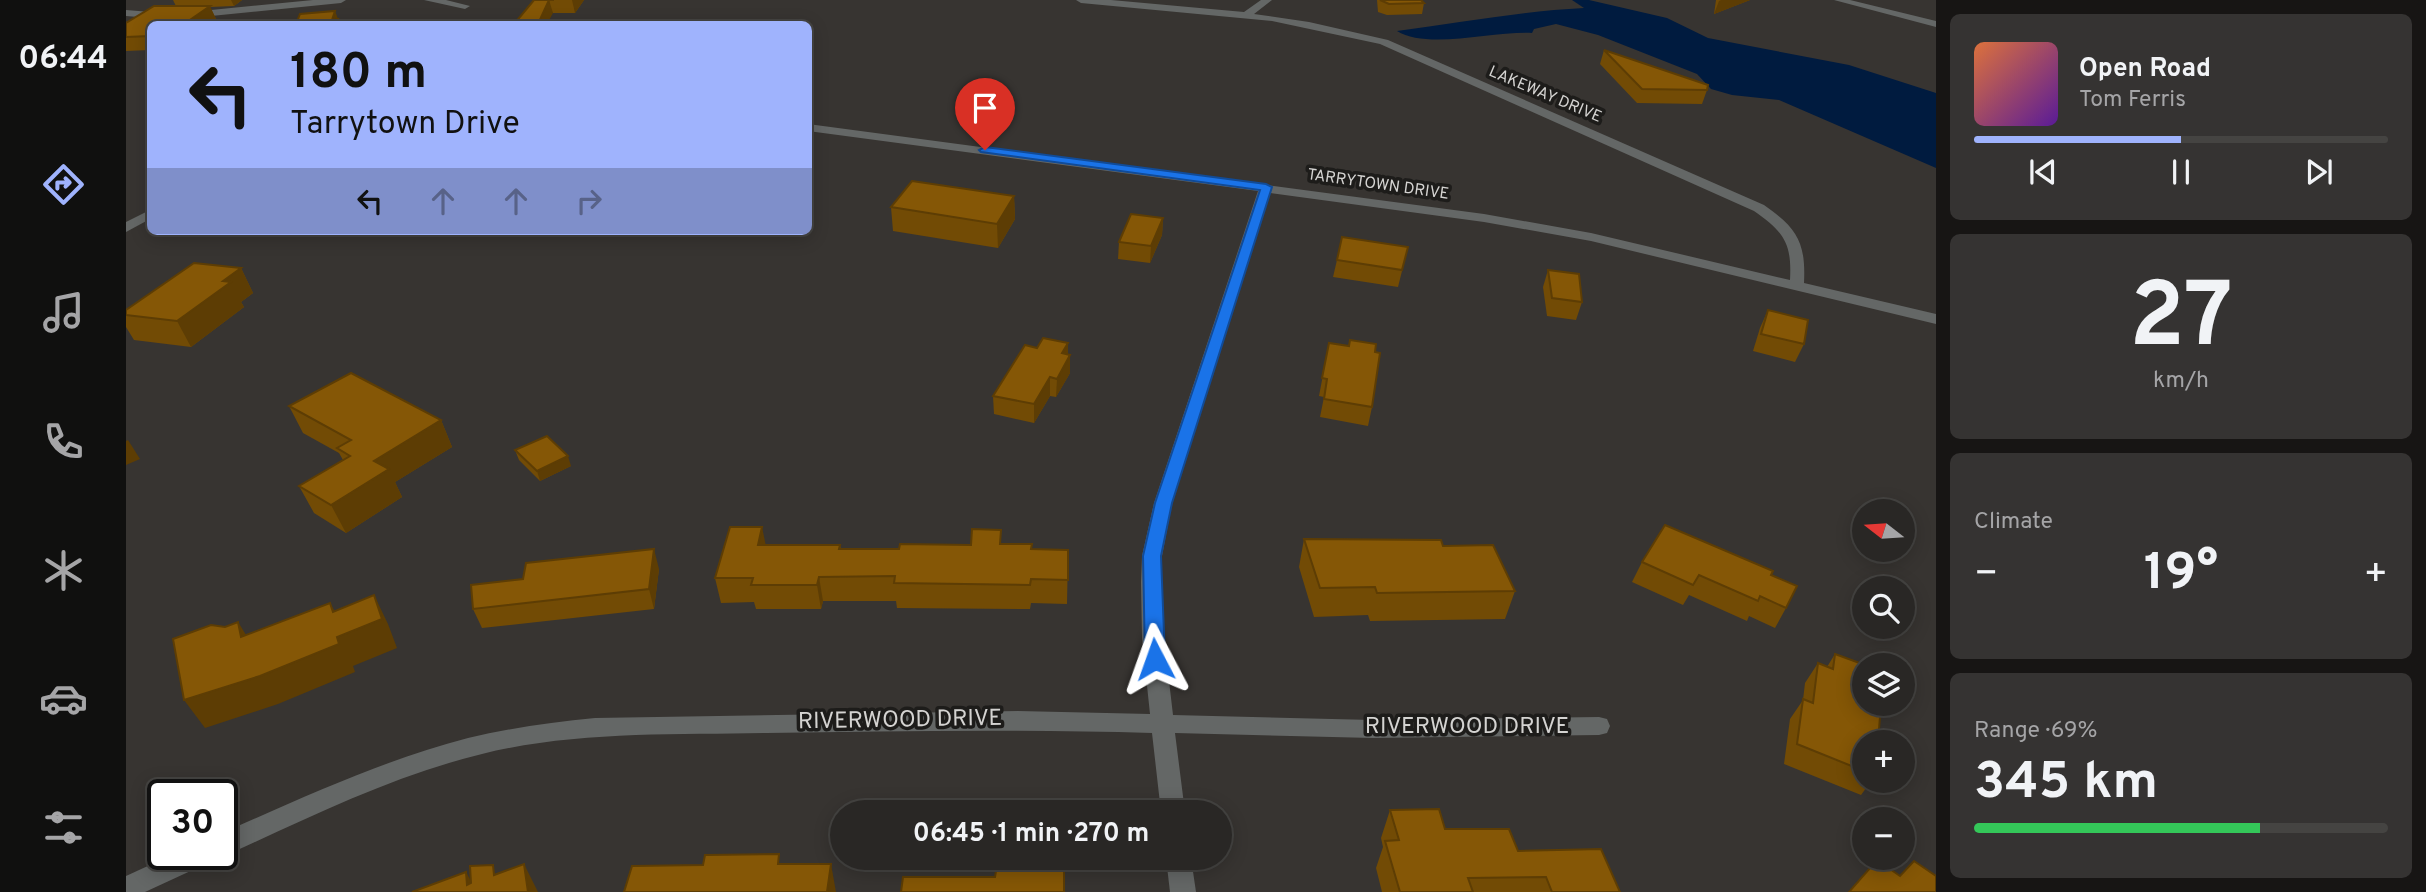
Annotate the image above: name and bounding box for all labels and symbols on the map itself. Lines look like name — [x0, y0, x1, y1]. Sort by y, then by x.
street label: LAKEWAY DRIVE — [1485, 62, 1605, 128]
pin — [955, 78, 1015, 150]
street label: TARRYTOWN DRIVE — [1306, 165, 1450, 205]
north arrow — [1852, 499, 1914, 562]
position arrow — [1118, 622, 1192, 696]
street label: RIVERWOOD DRIVE — [798, 705, 1002, 737]
street label: RIVERWOOD DRIVE — [1365, 713, 1569, 742]
speed limit sign: 30 — [147, 779, 238, 870]

